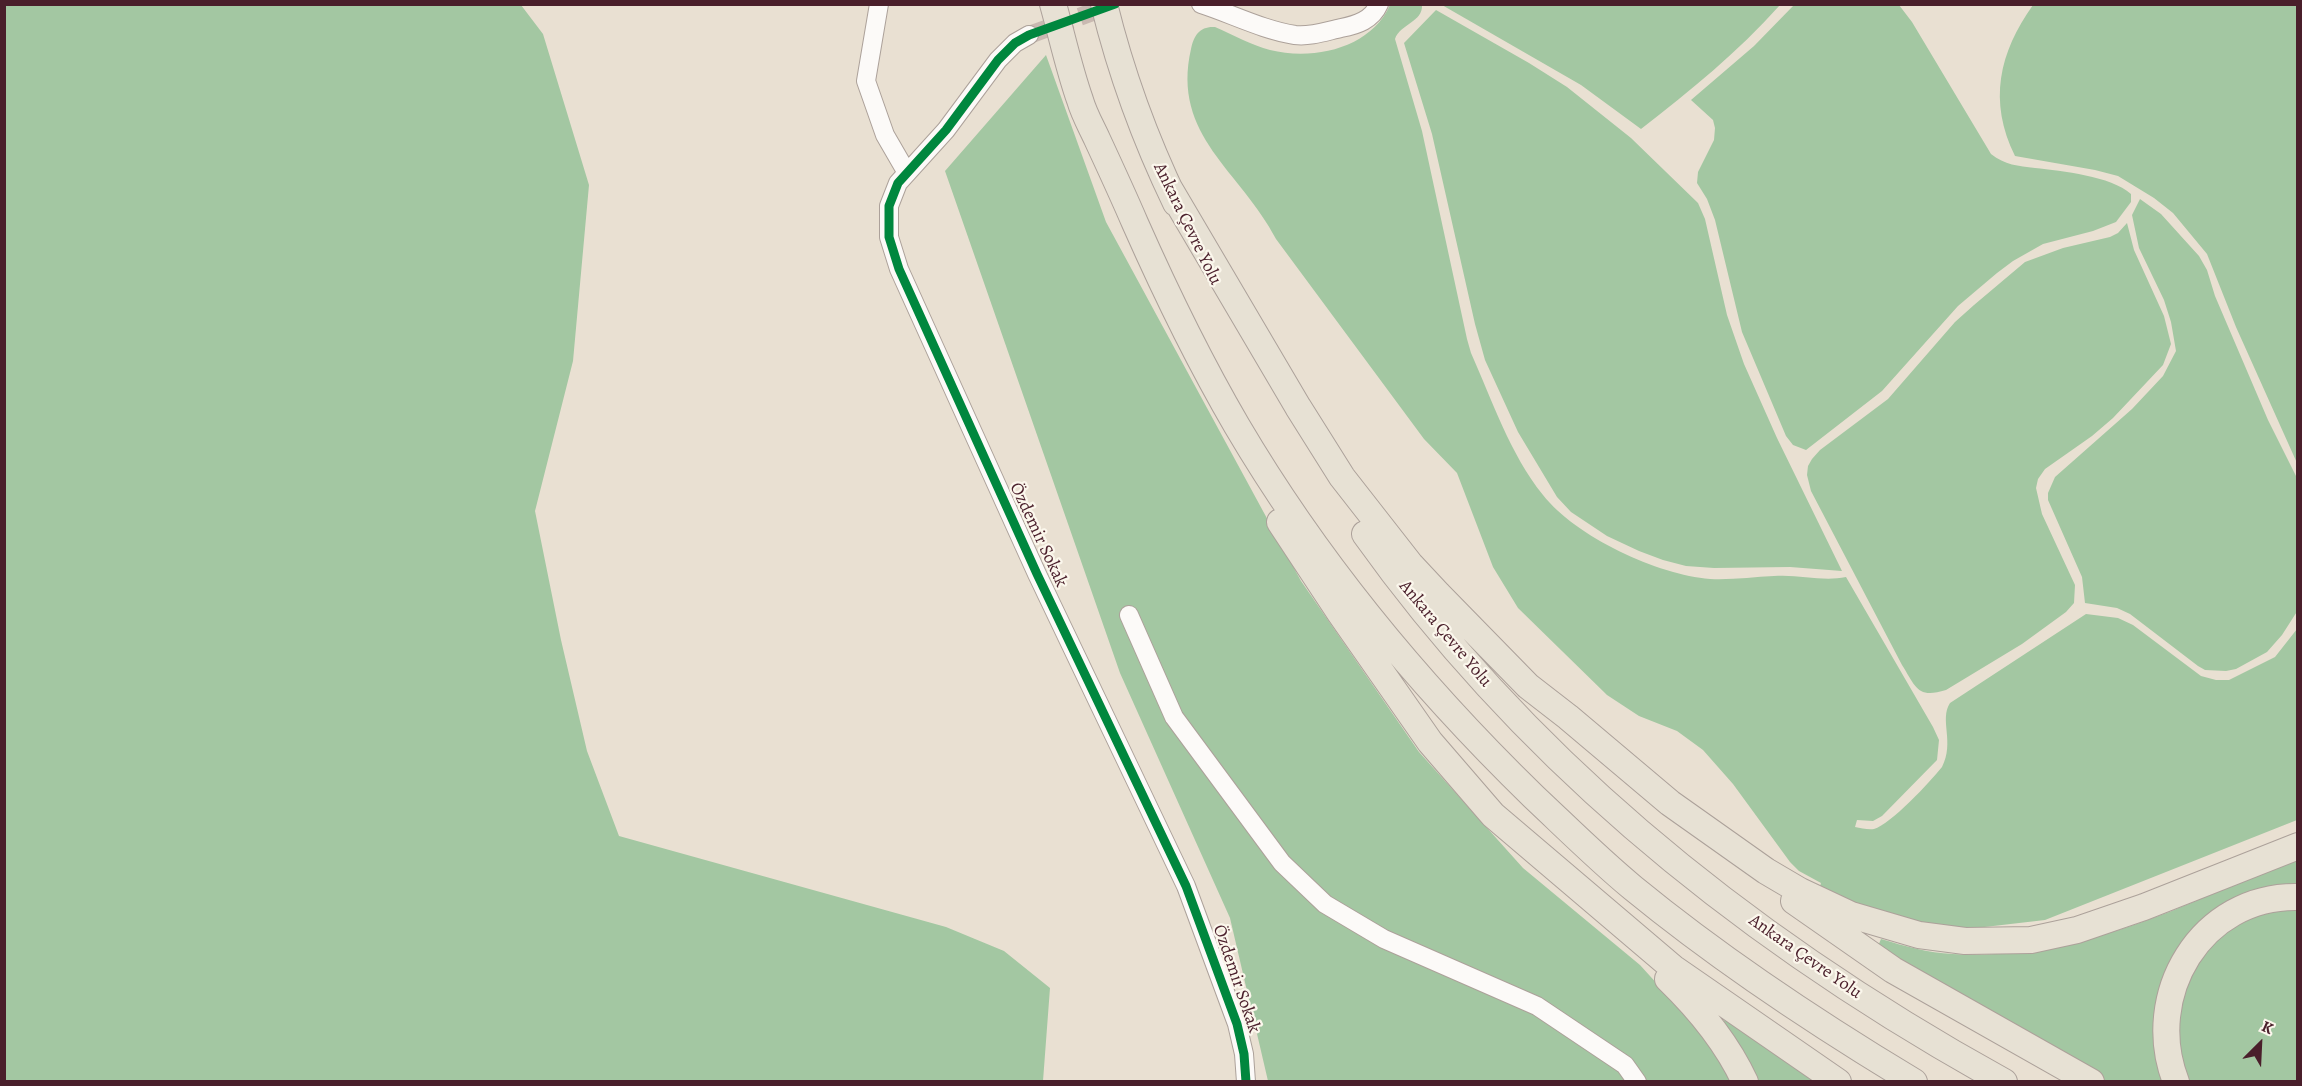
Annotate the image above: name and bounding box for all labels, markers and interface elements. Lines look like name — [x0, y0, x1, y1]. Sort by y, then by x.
street label: Ankara Çevre Yolu — [1148, 159, 1226, 289]
street label: Özdemir Sokak — [1004, 479, 1072, 591]
street label: Ankara Çevre Yolu — [1394, 576, 1496, 692]
street label: Ankara Çevre Yolu — [1744, 910, 1866, 1004]
street label: Özdemir Sokak — [1207, 922, 1265, 1036]
north arrow — [2230, 1014, 2290, 1074]
text: K — [2258, 1015, 2277, 1040]

